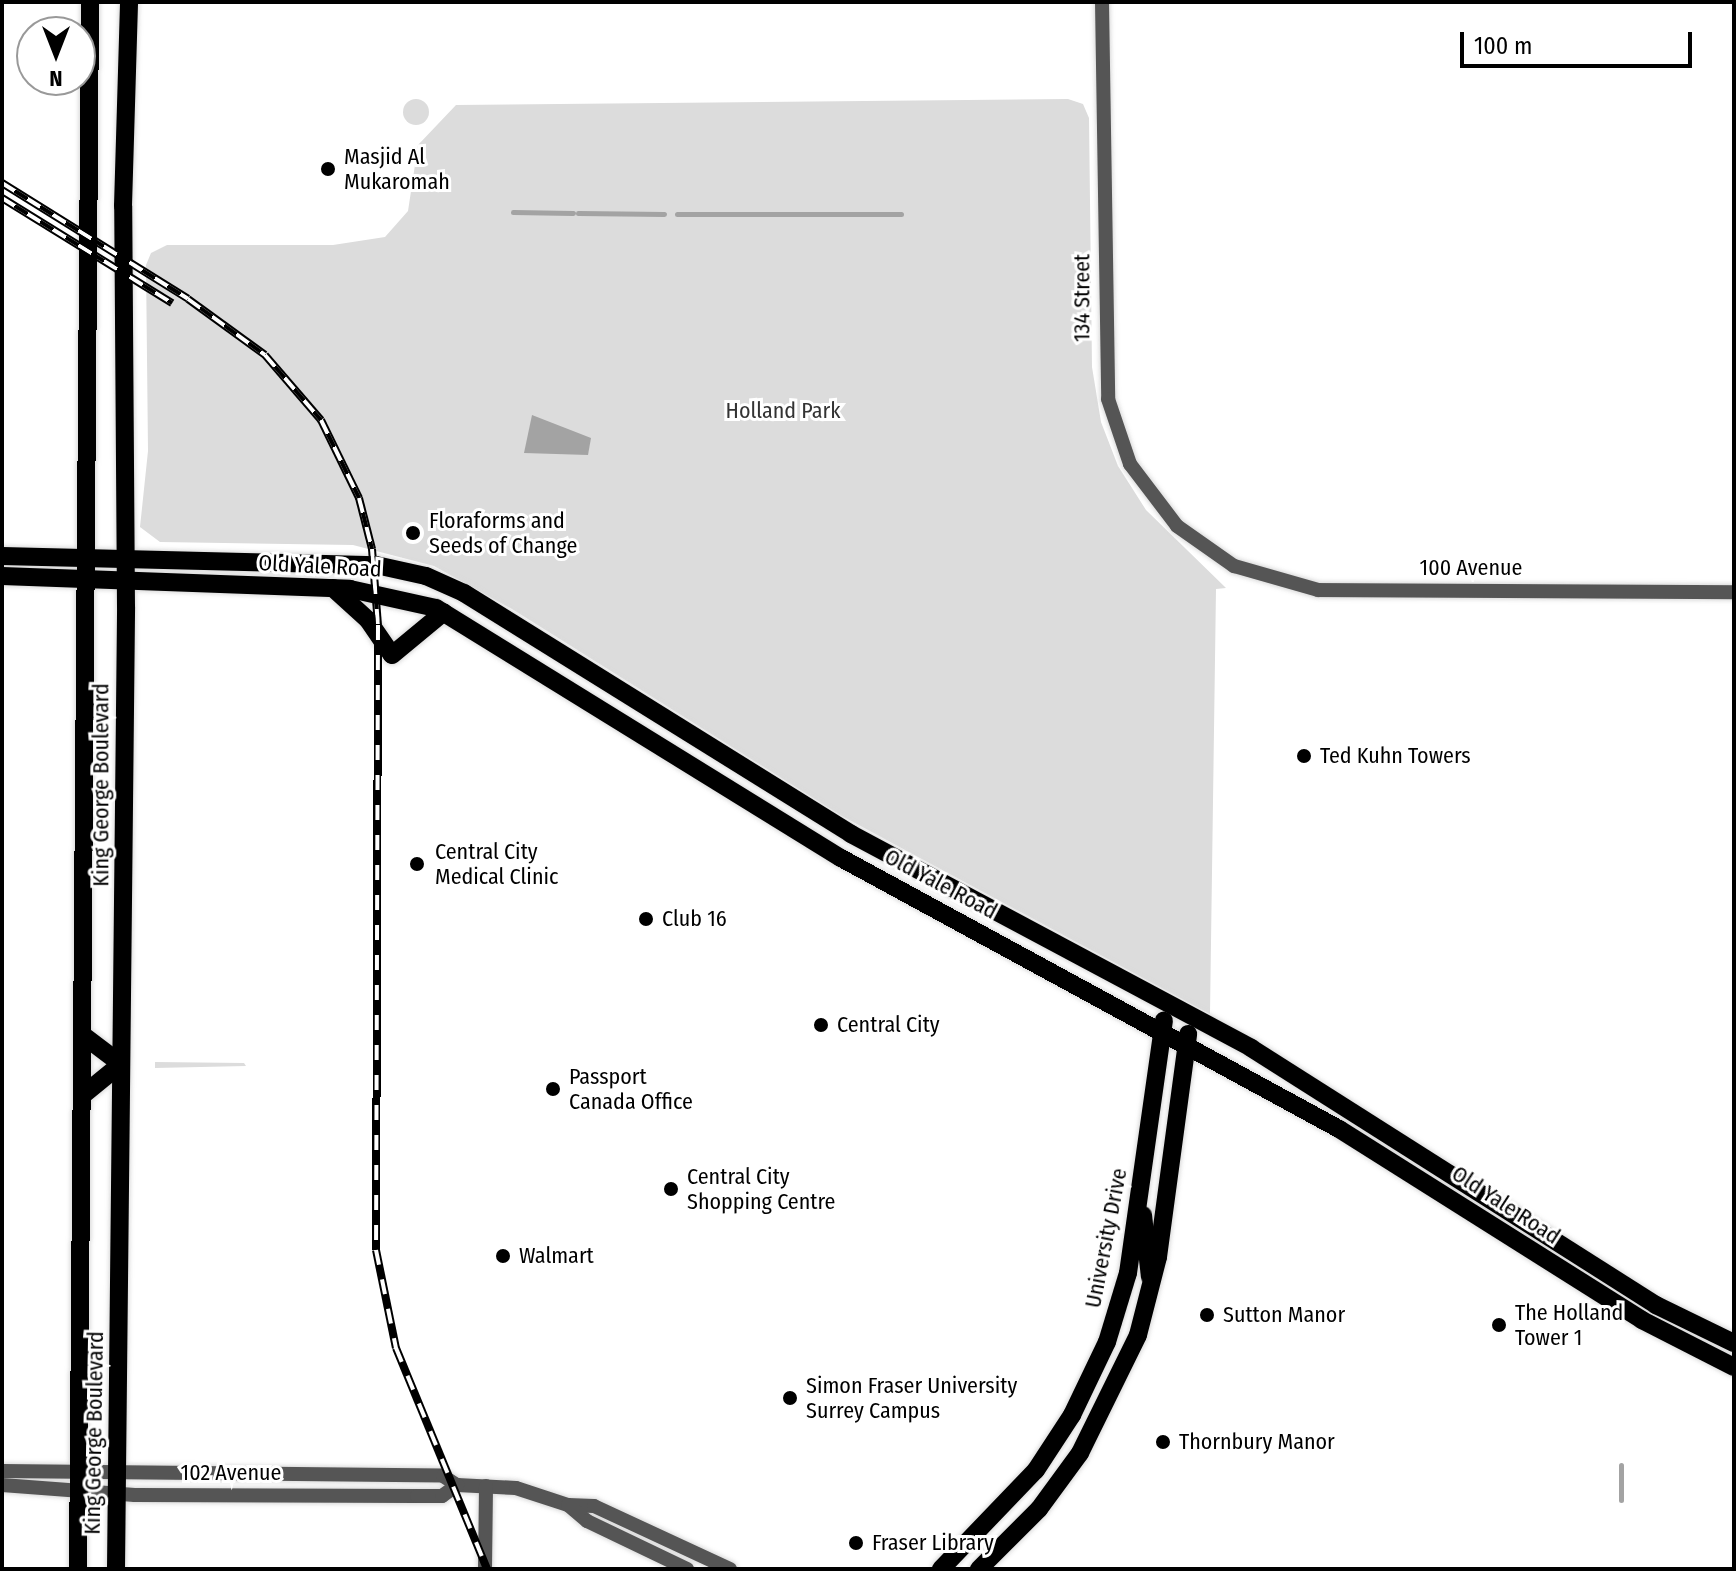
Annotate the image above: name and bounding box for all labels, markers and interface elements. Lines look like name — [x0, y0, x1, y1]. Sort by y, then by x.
north arrow — [16, 16, 96, 96]
scale bar — [1464, 16, 1696, 66]
text: 100 m — [1474, 32, 1532, 60]
text: N — [49, 65, 63, 92]
place label: Masjid Al Mukaromah — [344, 143, 450, 194]
marker: Masjid Al Mukaromah — [319, 160, 337, 178]
street label: 134 Street — [1069, 254, 1095, 342]
park label: Holland Park — [726, 398, 840, 424]
place label: Floraforms and Seeds of Change — [429, 507, 577, 558]
marker: Floraforms and Seeds of Change — [404, 524, 422, 542]
street label: Old Yale Road — [258, 550, 382, 582]
street label: 100 Avenue — [1420, 555, 1522, 581]
street label: King George Boulevard — [88, 683, 114, 887]
place label: Ted Kuhn Towers — [1320, 743, 1471, 769]
marker: Ted Kuhn Towers — [1295, 747, 1313, 765]
place label: Central City Medical Clinic — [435, 838, 558, 890]
street label: Old Yale Road — [880, 843, 1002, 925]
marker: Central City Medical Clinic — [406, 853, 428, 875]
place label: Club 16 — [662, 906, 727, 932]
marker: Club 16 — [637, 910, 655, 928]
place label: Central City — [837, 1012, 940, 1038]
marker: Central City — [812, 1016, 830, 1034]
place label: Passport Canada Office — [569, 1063, 693, 1114]
marker: Passport Canada Office — [544, 1080, 562, 1098]
street label: Old Yale Road — [1447, 1160, 1565, 1250]
place label: Central City Shopping Centre — [687, 1163, 835, 1214]
street label: University Drive — [1080, 1166, 1132, 1310]
marker: Central City Shopping Centre — [662, 1180, 680, 1198]
place label: Walmart — [519, 1243, 594, 1269]
marker: Walmart — [494, 1247, 512, 1265]
place label: The Holland Tower 1 — [1515, 1299, 1623, 1350]
place label: Sutton Manor — [1223, 1302, 1345, 1328]
marker: Sutton Manor — [1198, 1306, 1216, 1324]
marker: The Holland Tower 1 — [1490, 1316, 1508, 1334]
street label: King George Boulevard — [79, 1331, 109, 1535]
place label: Simon Fraser University Surrey Campus — [806, 1372, 1017, 1424]
marker: Simon Fraser University Surrey Campus — [781, 1389, 799, 1407]
place label: Thornbury Manor — [1179, 1429, 1335, 1455]
marker: Thornbury Manor — [1154, 1433, 1172, 1451]
street label: 102 Avenue — [181, 1460, 281, 1486]
place label: Fraser Library — [872, 1530, 994, 1556]
marker: Fraser Library — [847, 1534, 865, 1552]

